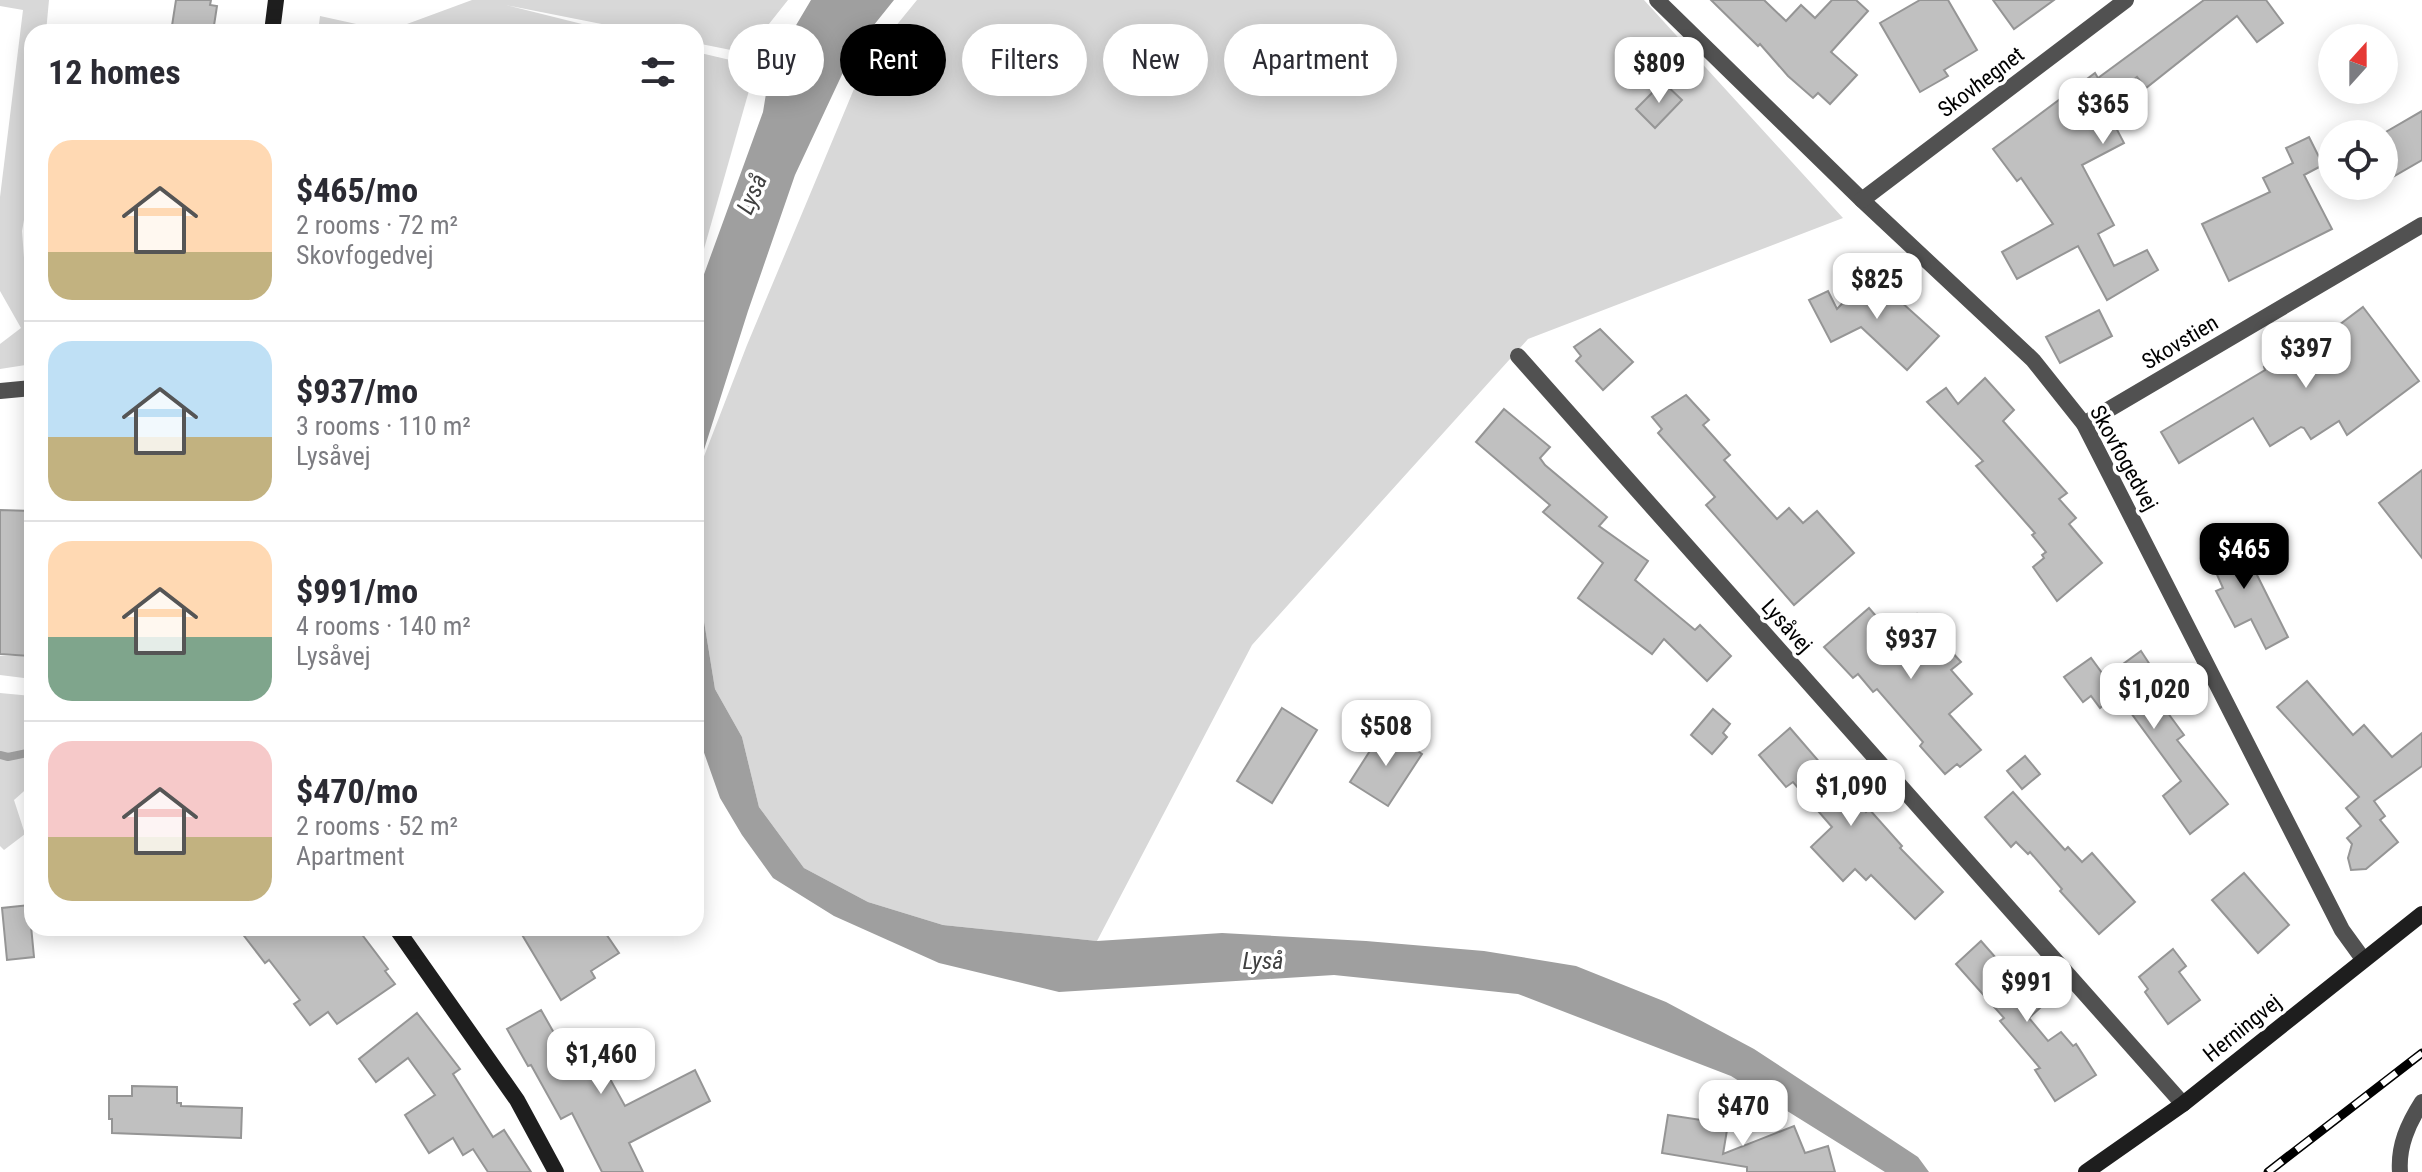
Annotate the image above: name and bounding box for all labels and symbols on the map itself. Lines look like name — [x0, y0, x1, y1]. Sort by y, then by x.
north arrow — [2318, 24, 2398, 104]
pin: $809 — [1612, 37, 1706, 105]
street label: Skovhegnet — [1933, 42, 2029, 122]
pin: $365 — [2056, 78, 2150, 146]
water label: Lyså — [731, 170, 773, 218]
pin: $825 — [1830, 253, 1924, 321]
street label: Skovstien — [2137, 310, 2223, 374]
pin: $397 — [2259, 322, 2353, 390]
street label: Skovfogedvej — [2085, 401, 2163, 515]
pin: $465 — [2197, 523, 2291, 591]
street label: Lysåvej — [1757, 594, 1817, 658]
pin: $937 — [1864, 613, 1958, 681]
pin: $1,020 — [2089, 663, 2219, 731]
pin: $508 — [1339, 700, 1433, 768]
pin: $1,090 — [1786, 760, 1916, 828]
water label: Lyså — [1243, 947, 1283, 975]
pin: $991 — [1980, 956, 2074, 1024]
street label: Herningvej — [2198, 989, 2286, 1067]
pin: $1,460 — [536, 1028, 666, 1096]
pin: $470 — [1696, 1080, 1790, 1148]

